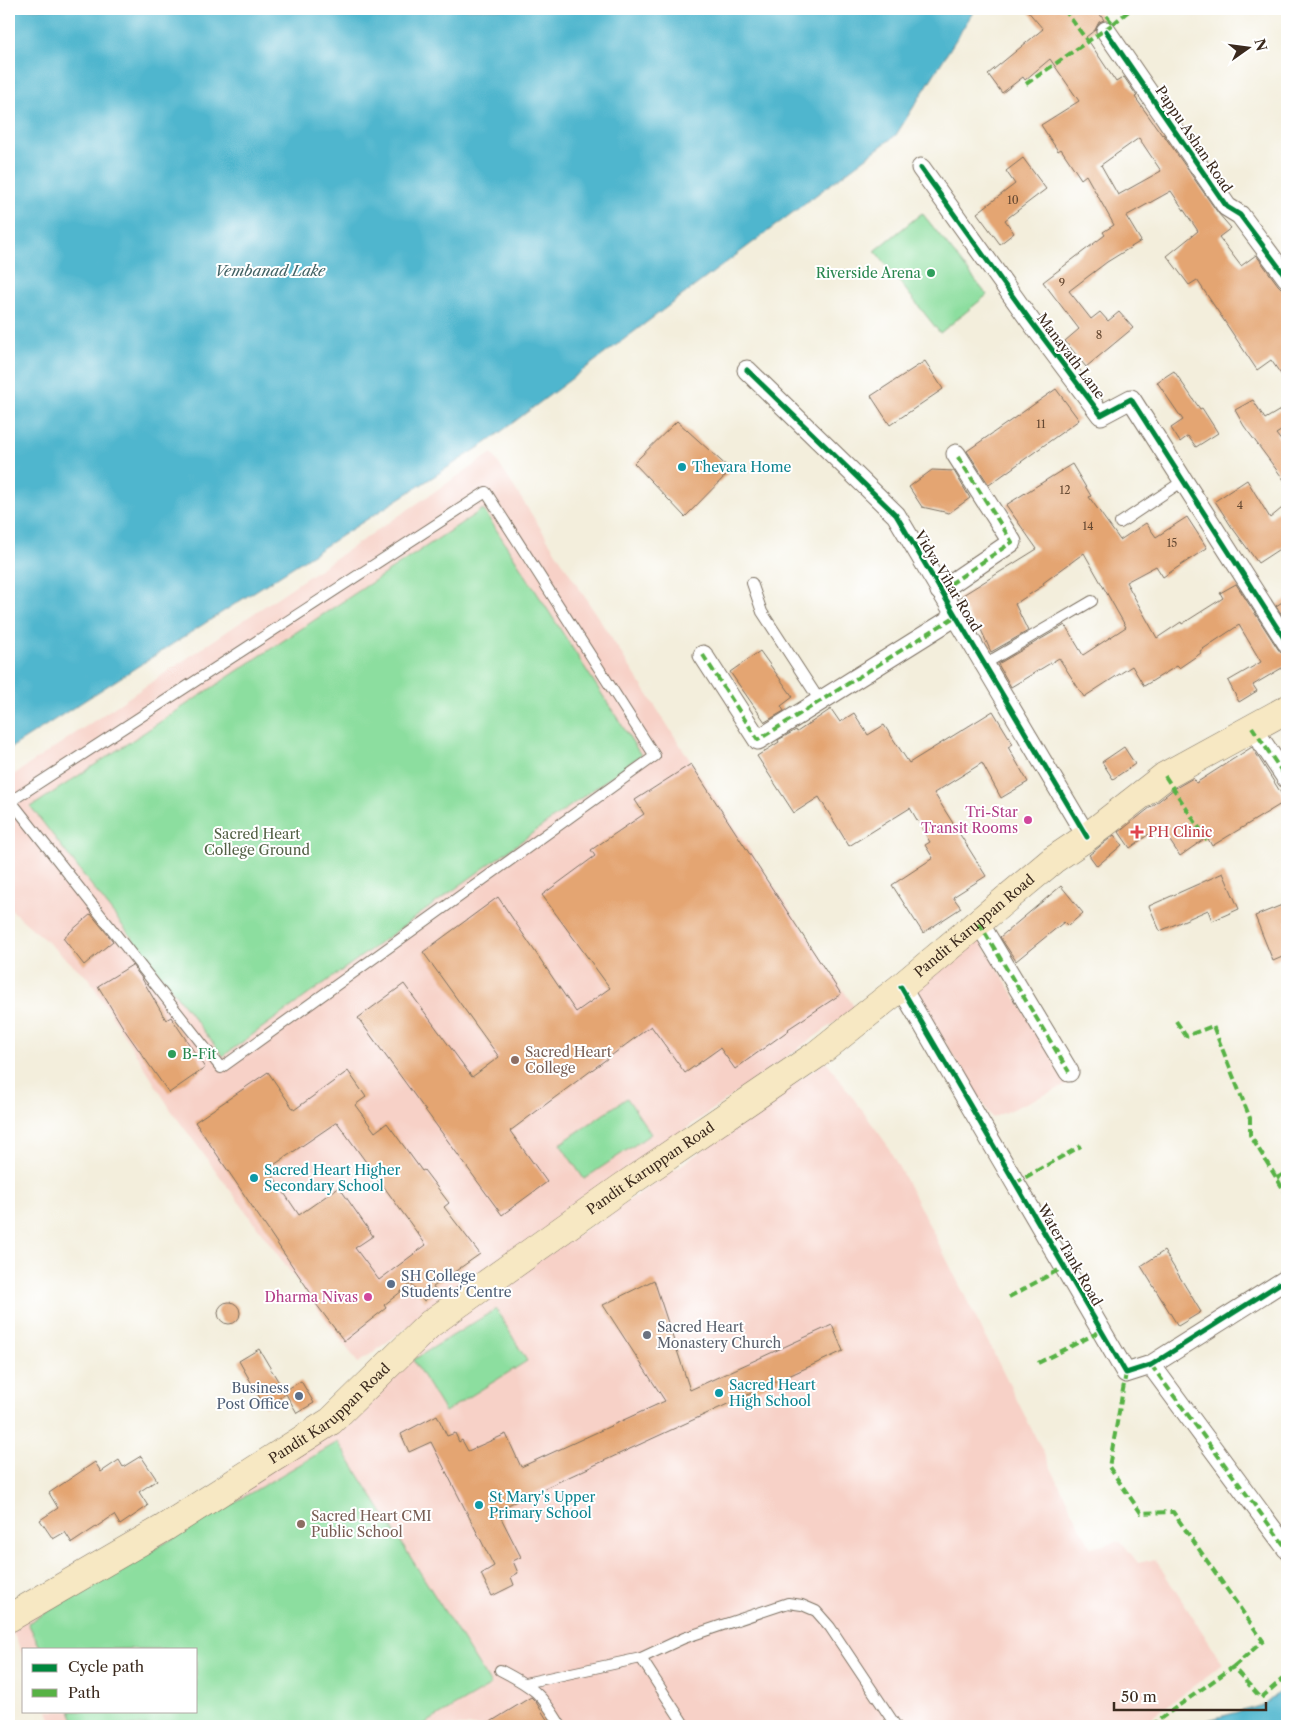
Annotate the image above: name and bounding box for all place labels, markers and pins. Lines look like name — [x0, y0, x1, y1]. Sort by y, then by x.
place label: Riverside Arena — [816, 264, 922, 282]
marker: Riverside Arena — [925, 267, 937, 279]
place label: Thevara Home — [692, 458, 791, 476]
marker: Thevara Home — [676, 461, 688, 473]
place label: Tri-Star Transit Rooms — [921, 803, 1018, 837]
marker: Tri-Star Transit Rooms — [1022, 814, 1034, 826]
place label: PH Clinic — [1148, 823, 1212, 841]
marker: PH Clinic — [1130, 825, 1144, 839]
place label: Sacred Heart College — [525, 1043, 612, 1077]
place label: B-Fit — [182, 1045, 216, 1063]
marker: B-Fit — [166, 1048, 178, 1060]
marker: Sacred Heart College — [509, 1054, 521, 1066]
place label: Sacred Heart Higher Secondary School — [264, 1161, 401, 1195]
marker: Sacred Heart Higher Secondary School — [248, 1172, 260, 1184]
place label: SH College Students' Centre — [401, 1267, 512, 1301]
marker: SH College Students' Centre — [385, 1278, 397, 1290]
place label: Dharma Nivas — [265, 1288, 358, 1306]
marker: Dharma Nivas — [362, 1291, 374, 1303]
place label: Sacred Heart Monastery Church — [657, 1318, 782, 1352]
marker: Sacred Heart Monastery Church — [641, 1329, 653, 1341]
place label: Sacred Heart High School — [729, 1376, 816, 1410]
place label: Business Post Office — [217, 1379, 289, 1413]
marker: Sacred Heart High School — [713, 1387, 725, 1399]
marker: Business Post Office — [293, 1390, 305, 1402]
place label: St Mary's Upper Primary School — [489, 1488, 595, 1522]
marker: St Mary's Upper Primary School — [473, 1499, 485, 1511]
place label: Sacred Heart CMI Public School — [311, 1507, 432, 1541]
marker: Sacred Heart CMI Public School — [295, 1518, 307, 1530]

